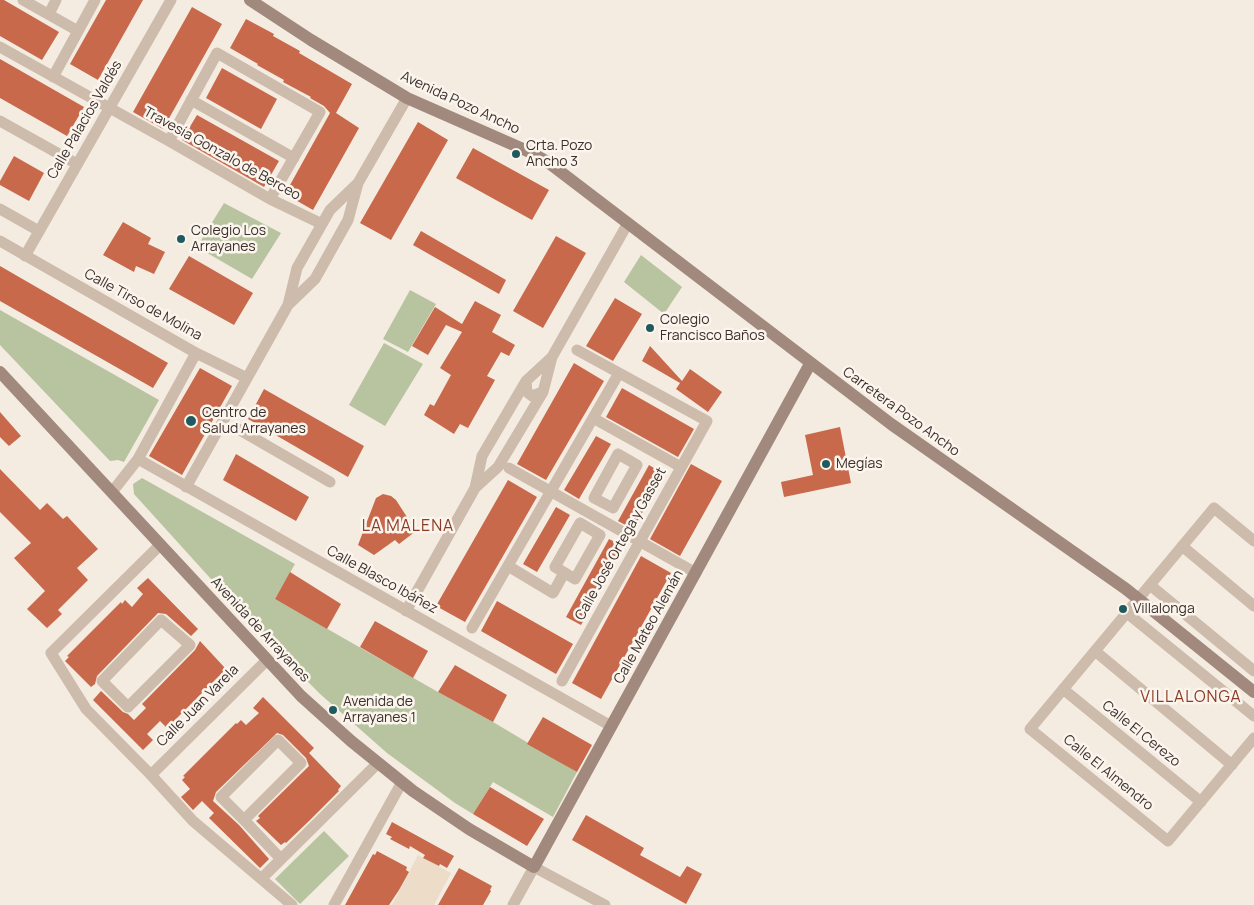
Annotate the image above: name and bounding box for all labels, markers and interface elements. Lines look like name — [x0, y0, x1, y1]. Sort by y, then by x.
street label: Calle Palacios Valdés — [44, 58, 126, 182]
street label: Avenida Pozo Ancho — [398, 68, 522, 138]
street label: Travesía Gonzalo de Berceo — [141, 104, 303, 204]
place label: Crta. Pozo Ancho 3 — [526, 138, 592, 170]
marker: Crta. Pozo Ancho 3 — [510, 148, 522, 160]
place label: Colegio Los Arrayanes — [191, 223, 266, 256]
marker: Colegio Los Arrayanes — [175, 233, 187, 245]
street label: Calle Tirso de Molina — [81, 266, 205, 344]
place label: Colegio Francisco Baños — [660, 312, 765, 344]
marker: Colegio Francisco Baños — [644, 322, 656, 334]
street label: Carretera Pozo Ancho — [839, 364, 963, 460]
place label: Centro de Salud Arrayanes — [202, 405, 306, 438]
marker: Centro de Salud Arrayanes — [184, 414, 198, 428]
place label: Megías — [836, 456, 883, 472]
marker: Megías — [820, 458, 832, 470]
street label: Calle José Ortega y Gasset — [572, 465, 670, 623]
district label: LA MALENA — [361, 517, 455, 537]
street label: Calle Blasco Ibáñez — [324, 543, 440, 617]
street label: Calle Mateo Alemán — [611, 567, 687, 687]
street label: Avenida de Arrayanes — [207, 574, 313, 686]
place label: Villalonga — [1133, 601, 1195, 617]
marker: Villalonga — [1117, 603, 1129, 615]
street label: Calle Juan Varela — [154, 662, 242, 750]
district label: VILLALONGA — [1139, 688, 1243, 708]
place label: Avenida de Arrayanes 1 — [343, 694, 416, 726]
street label: Calle El Cerezo — [1098, 697, 1184, 771]
marker: Avenida de Arrayanes 1 — [327, 704, 339, 716]
street label: Calle El Almendro — [1060, 732, 1156, 814]

